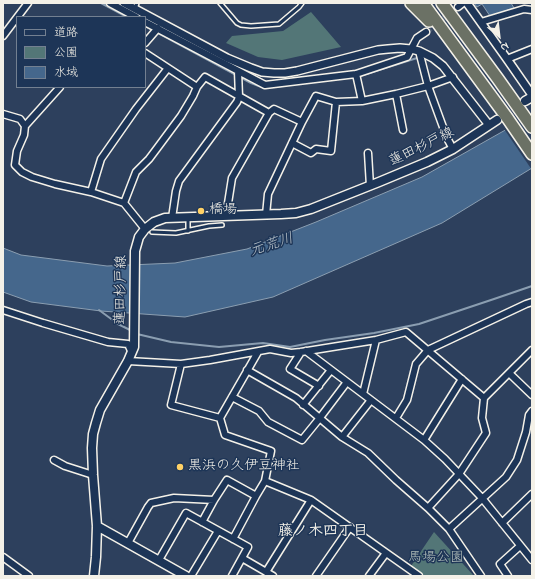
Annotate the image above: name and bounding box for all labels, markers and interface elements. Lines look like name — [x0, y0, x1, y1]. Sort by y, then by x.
legend — [16, 16, 146, 88]
north arrow — [479, 16, 519, 56]
text: 道路 — [54, 24, 78, 42]
text: N — [498, 38, 512, 55]
text: 公園 — [54, 44, 78, 62]
text: 水域 — [54, 64, 78, 82]
street label: 蓮田杉戸線 — [387, 125, 457, 171]
place label: 橋場 — [209, 203, 237, 219]
marker: 橋場 — [196, 206, 206, 216]
water label: 元荒川 — [248, 230, 296, 262]
street label: 蓮田杉戸線 — [113, 255, 131, 325]
place label: 黒浜の久伊豆神社 — [188, 459, 300, 475]
marker: 黒浜の久伊豆神社 — [175, 462, 185, 472]
district label: 藤ノ木四丁目 — [278, 524, 368, 542]
park label: 馬場公園 — [408, 551, 464, 567]

